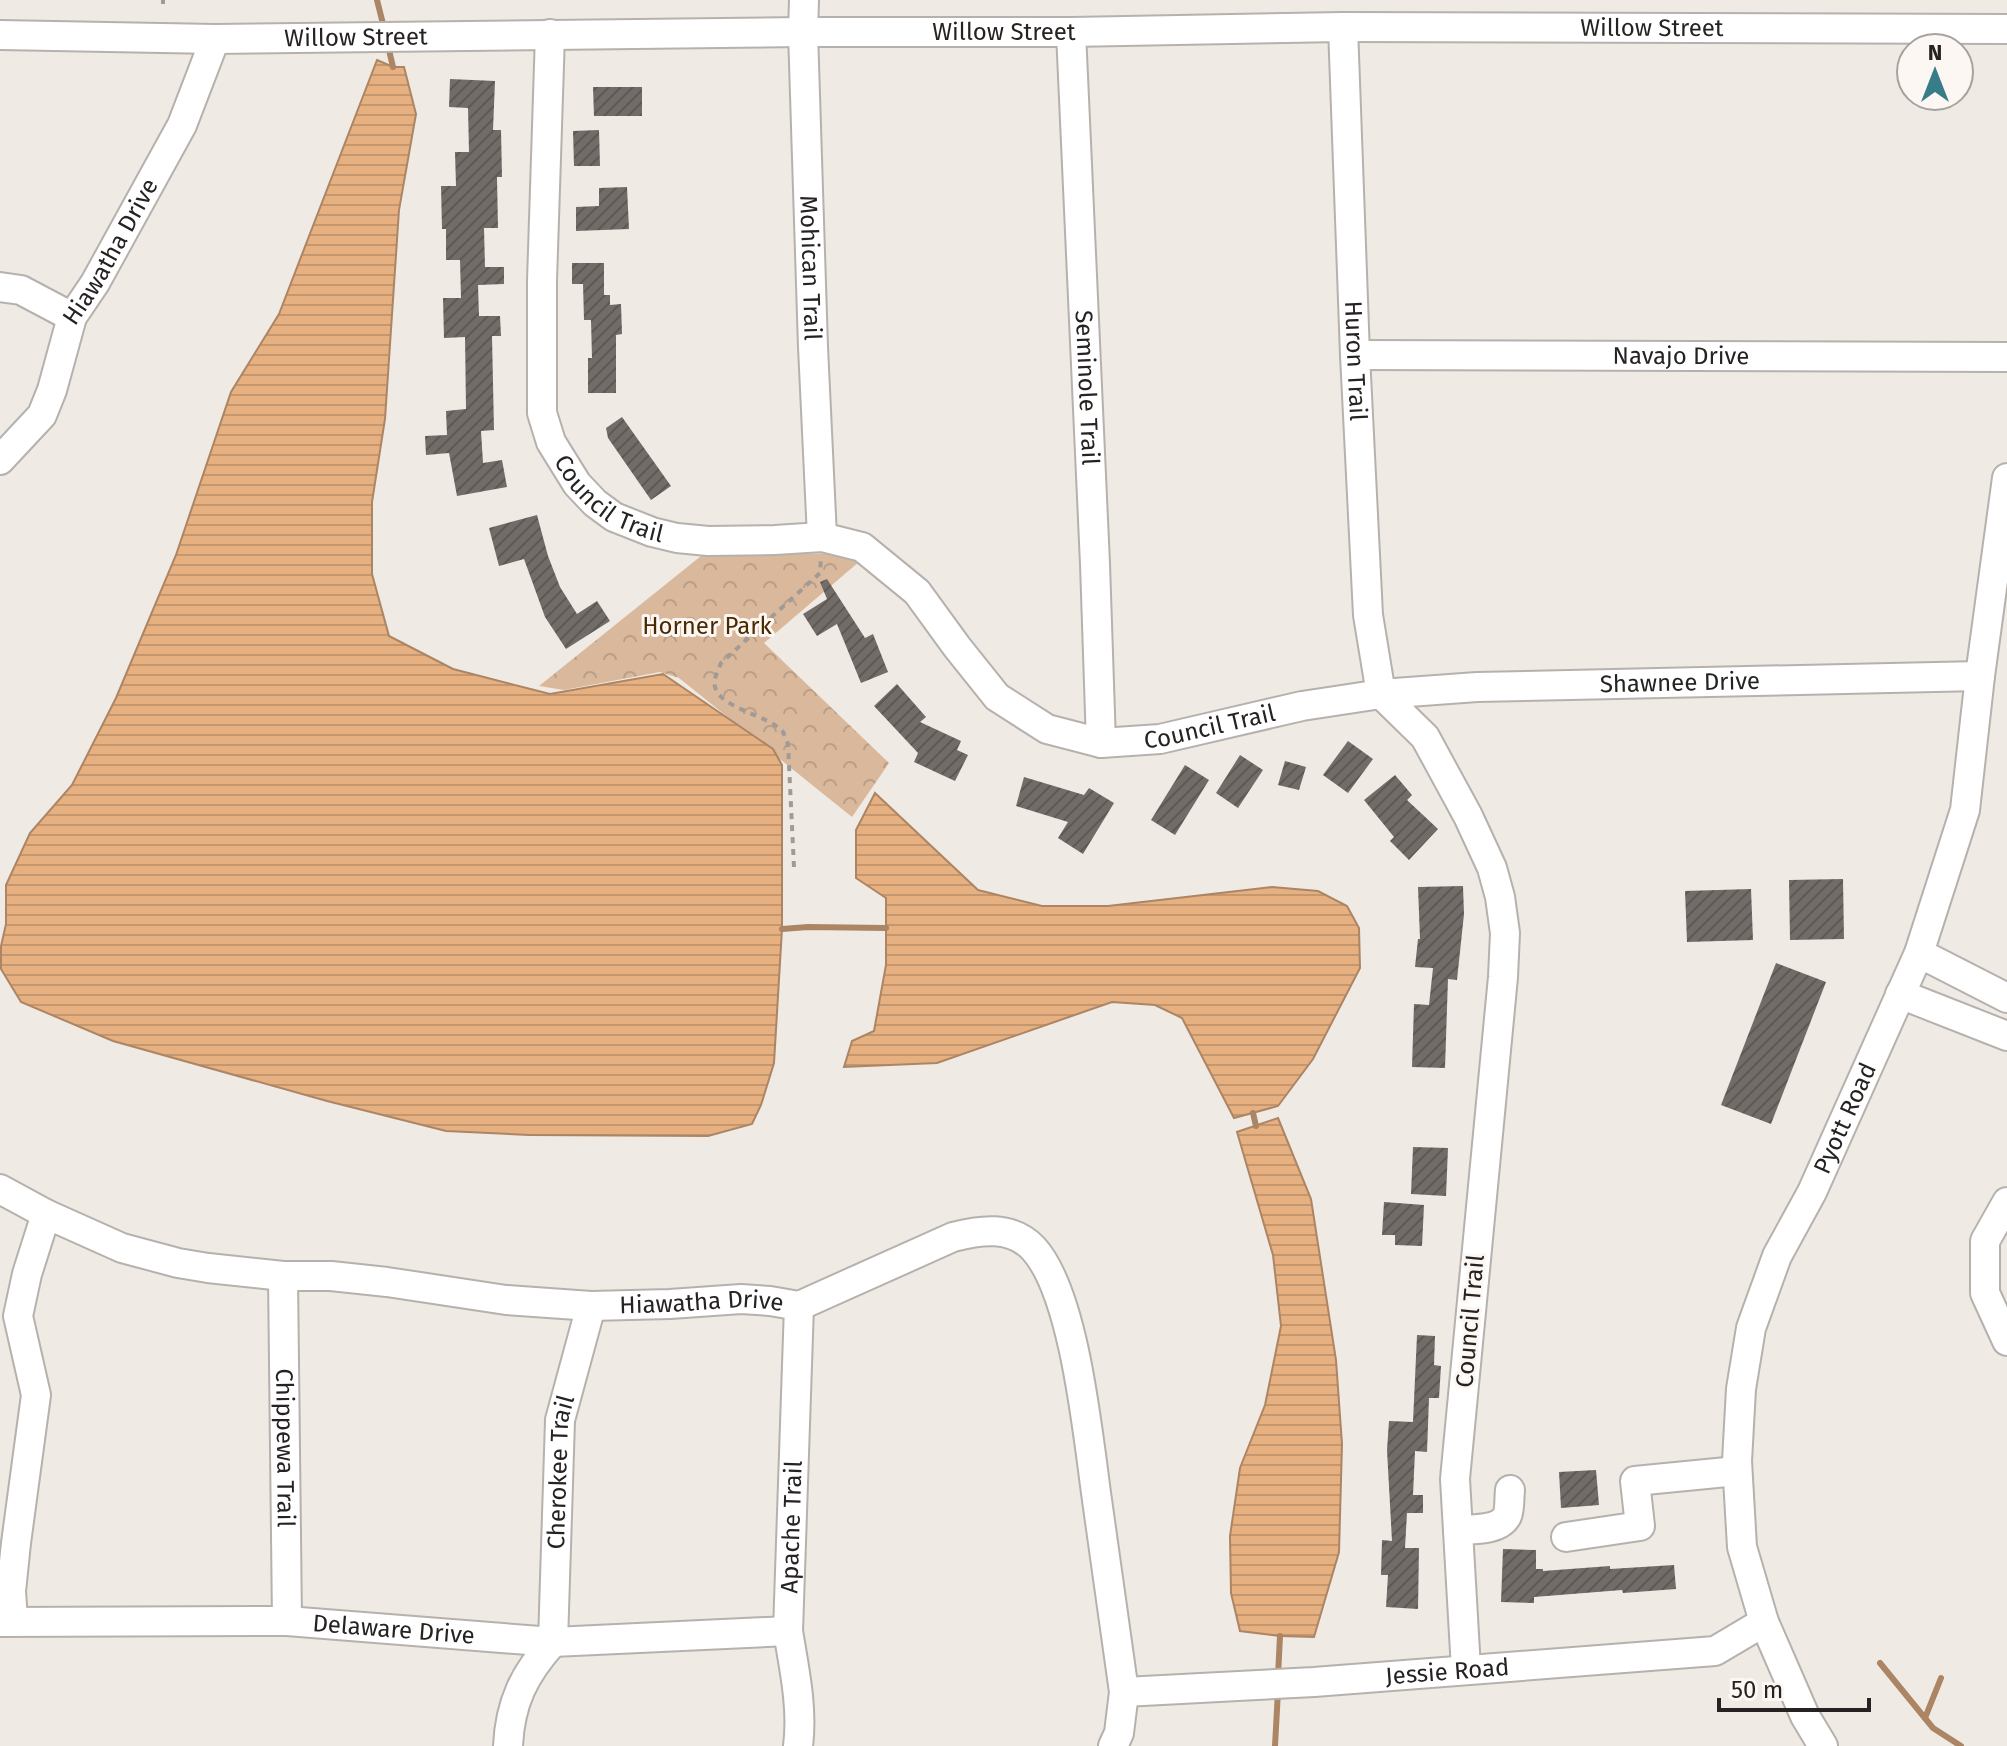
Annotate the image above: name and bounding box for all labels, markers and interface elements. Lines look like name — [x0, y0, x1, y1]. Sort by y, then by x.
street label: Willow Street — [1580, 14, 1724, 42]
street label: Willow Street — [932, 18, 1076, 46]
street label: Willow Street — [284, 22, 428, 52]
north arrow — [1895, 32, 1975, 112]
text: N — [1928, 39, 1942, 66]
street label: Hiawatha Drive — [57, 174, 164, 330]
street label: Mohican Trail — [794, 195, 827, 341]
street label: Huron Trail — [1339, 300, 1372, 422]
street label: Seminole Trail — [1070, 310, 1105, 466]
street label: Navajo Drive — [1613, 342, 1749, 370]
street label: Council Trail — [548, 450, 666, 548]
park label: Horner Park — [642, 612, 773, 640]
street label: Shawnee Drive — [1599, 667, 1760, 698]
street label: Council Trail — [1143, 699, 1278, 754]
street label: Pyott Road — [1808, 1058, 1882, 1178]
street label: Council Trail — [1450, 1253, 1490, 1389]
street label: Hiawatha Drive — [619, 1285, 786, 1319]
street label: Chippewa Trail — [270, 1368, 300, 1528]
street label: Cherokee Trail — [542, 1392, 580, 1550]
street label: Apache Trail — [775, 1460, 808, 1594]
street label: Delaware Drive — [311, 1609, 476, 1650]
street label: Jessie Road — [1384, 1653, 1510, 1690]
scale bar — [1719, 1662, 1869, 1712]
text: 50 m — [1731, 1676, 1783, 1704]

